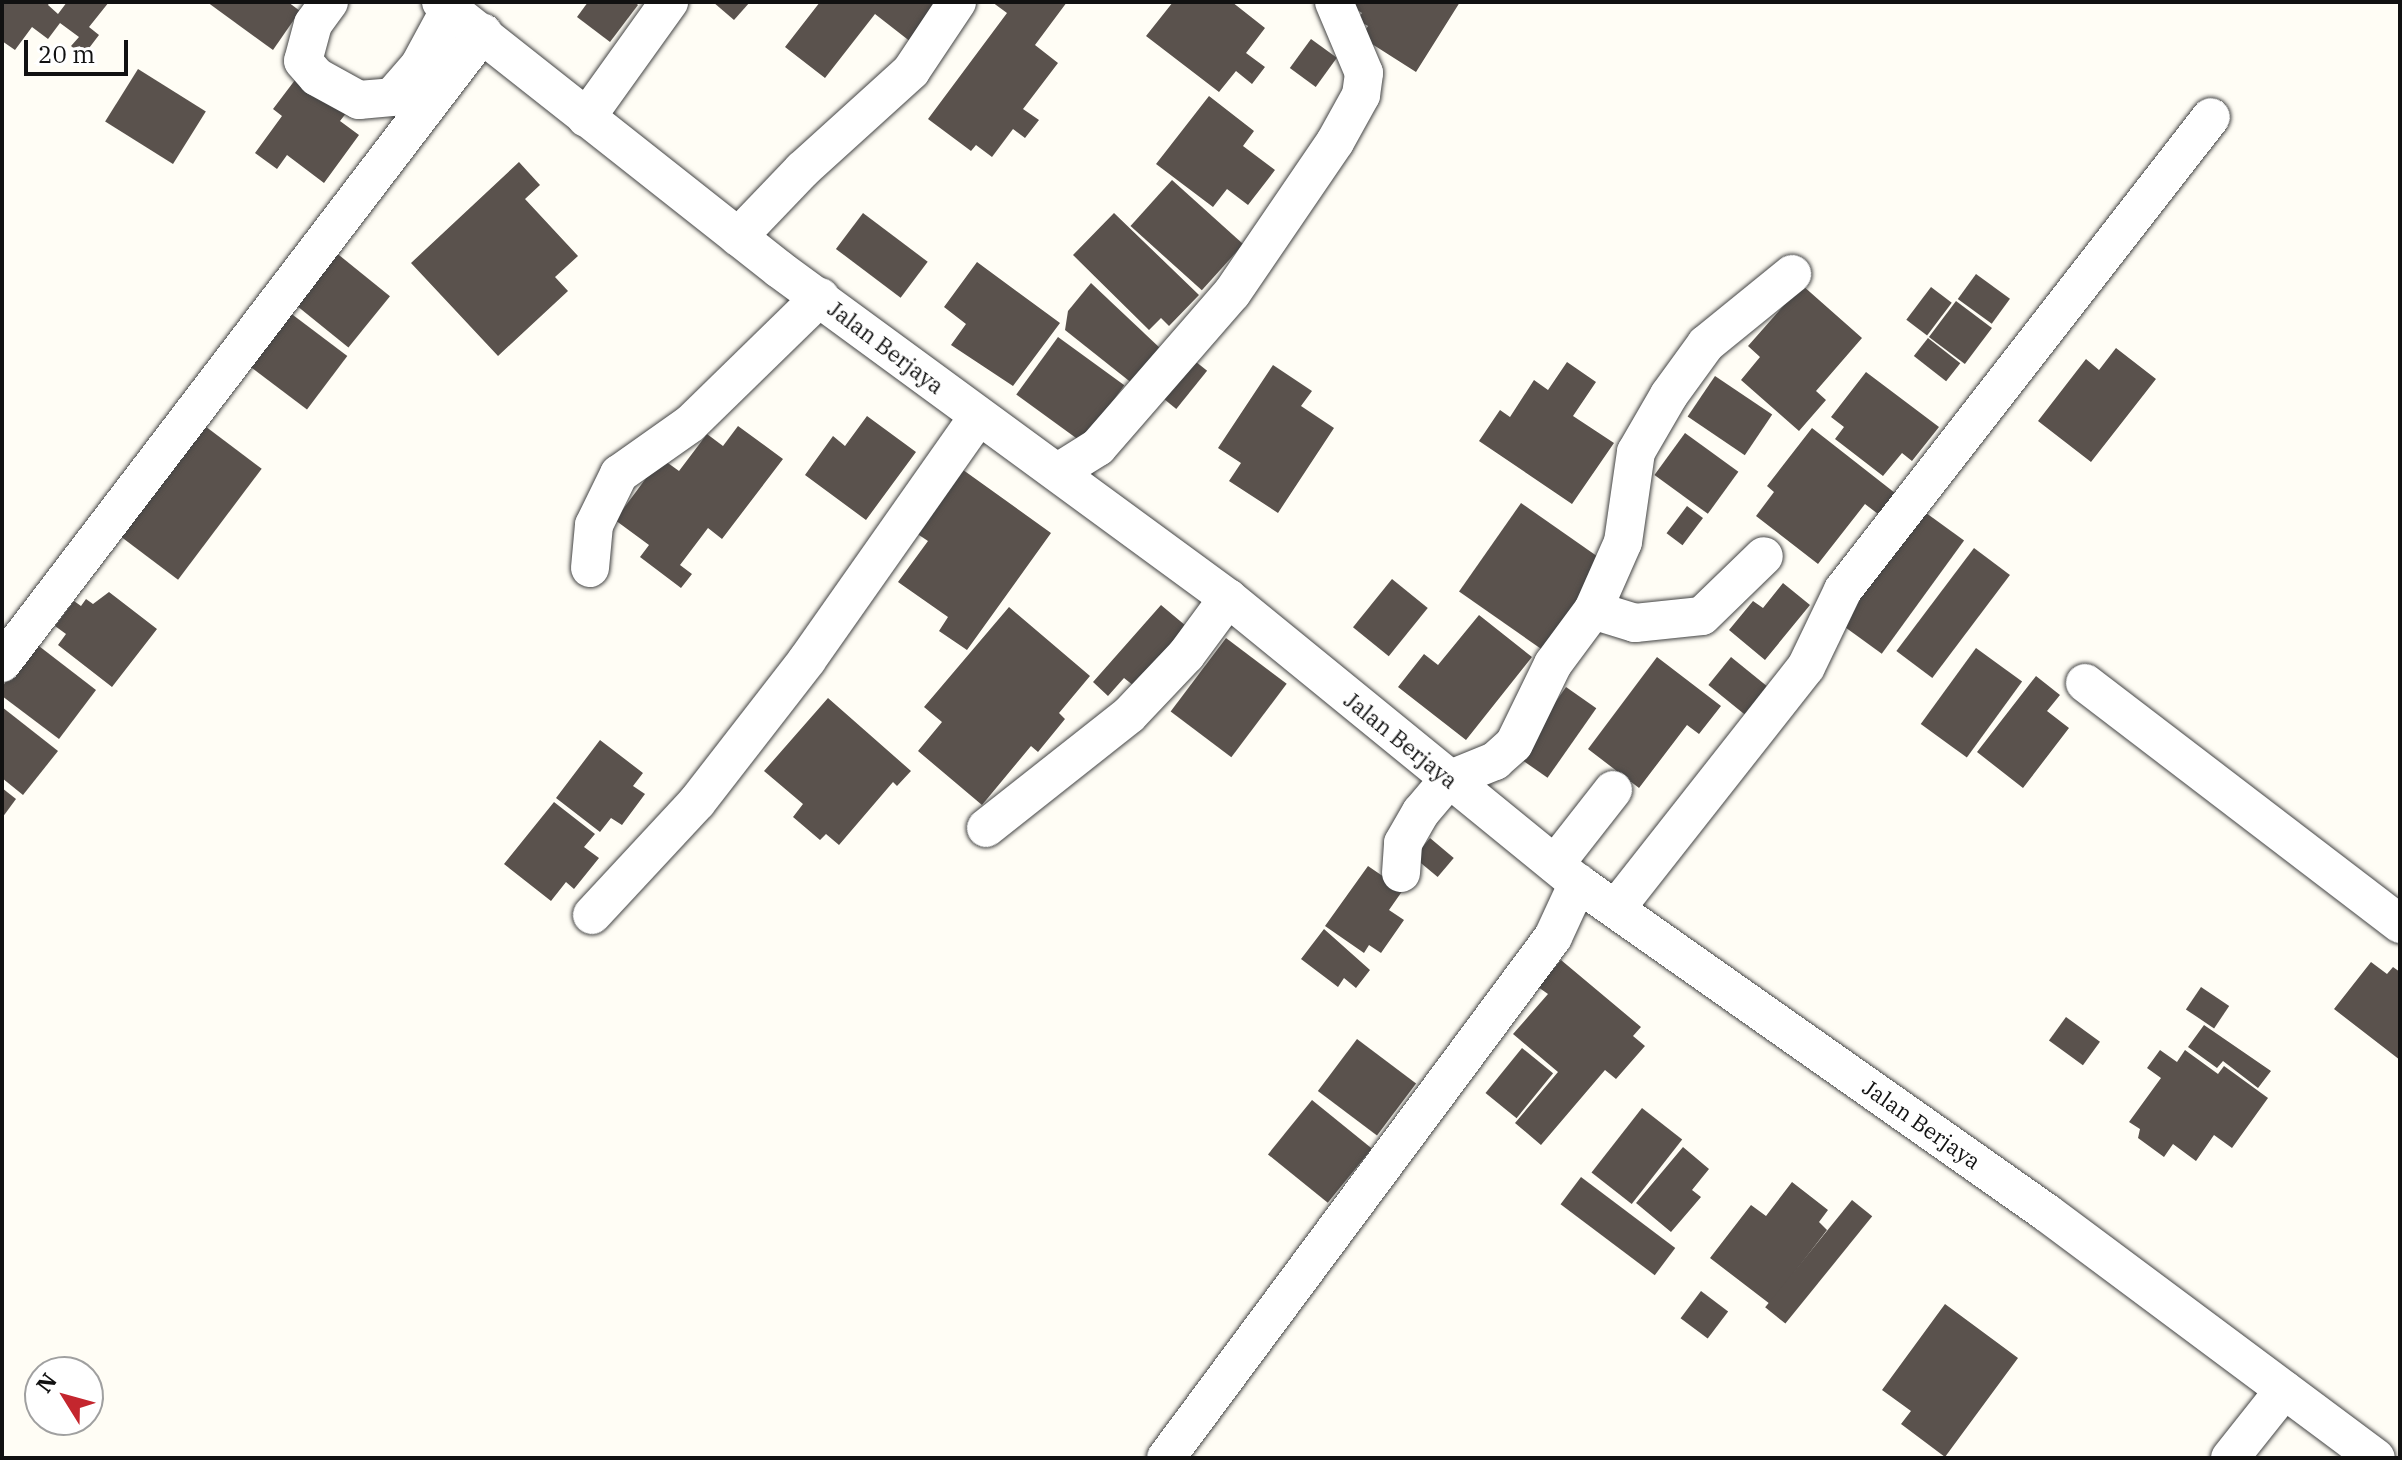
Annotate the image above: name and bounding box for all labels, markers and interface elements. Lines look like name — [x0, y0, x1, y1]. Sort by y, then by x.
scale bar — [28, 24, 132, 74]
text: 20 m — [38, 38, 95, 70]
street label: Jalan Berjaya — [823, 295, 949, 399]
street label: Jalan Berjaya — [1339, 686, 1463, 794]
street label: Jalan Berjaya — [1858, 1074, 1986, 1174]
north arrow — [24, 1356, 104, 1436]
text: N — [29, 1367, 63, 1398]

